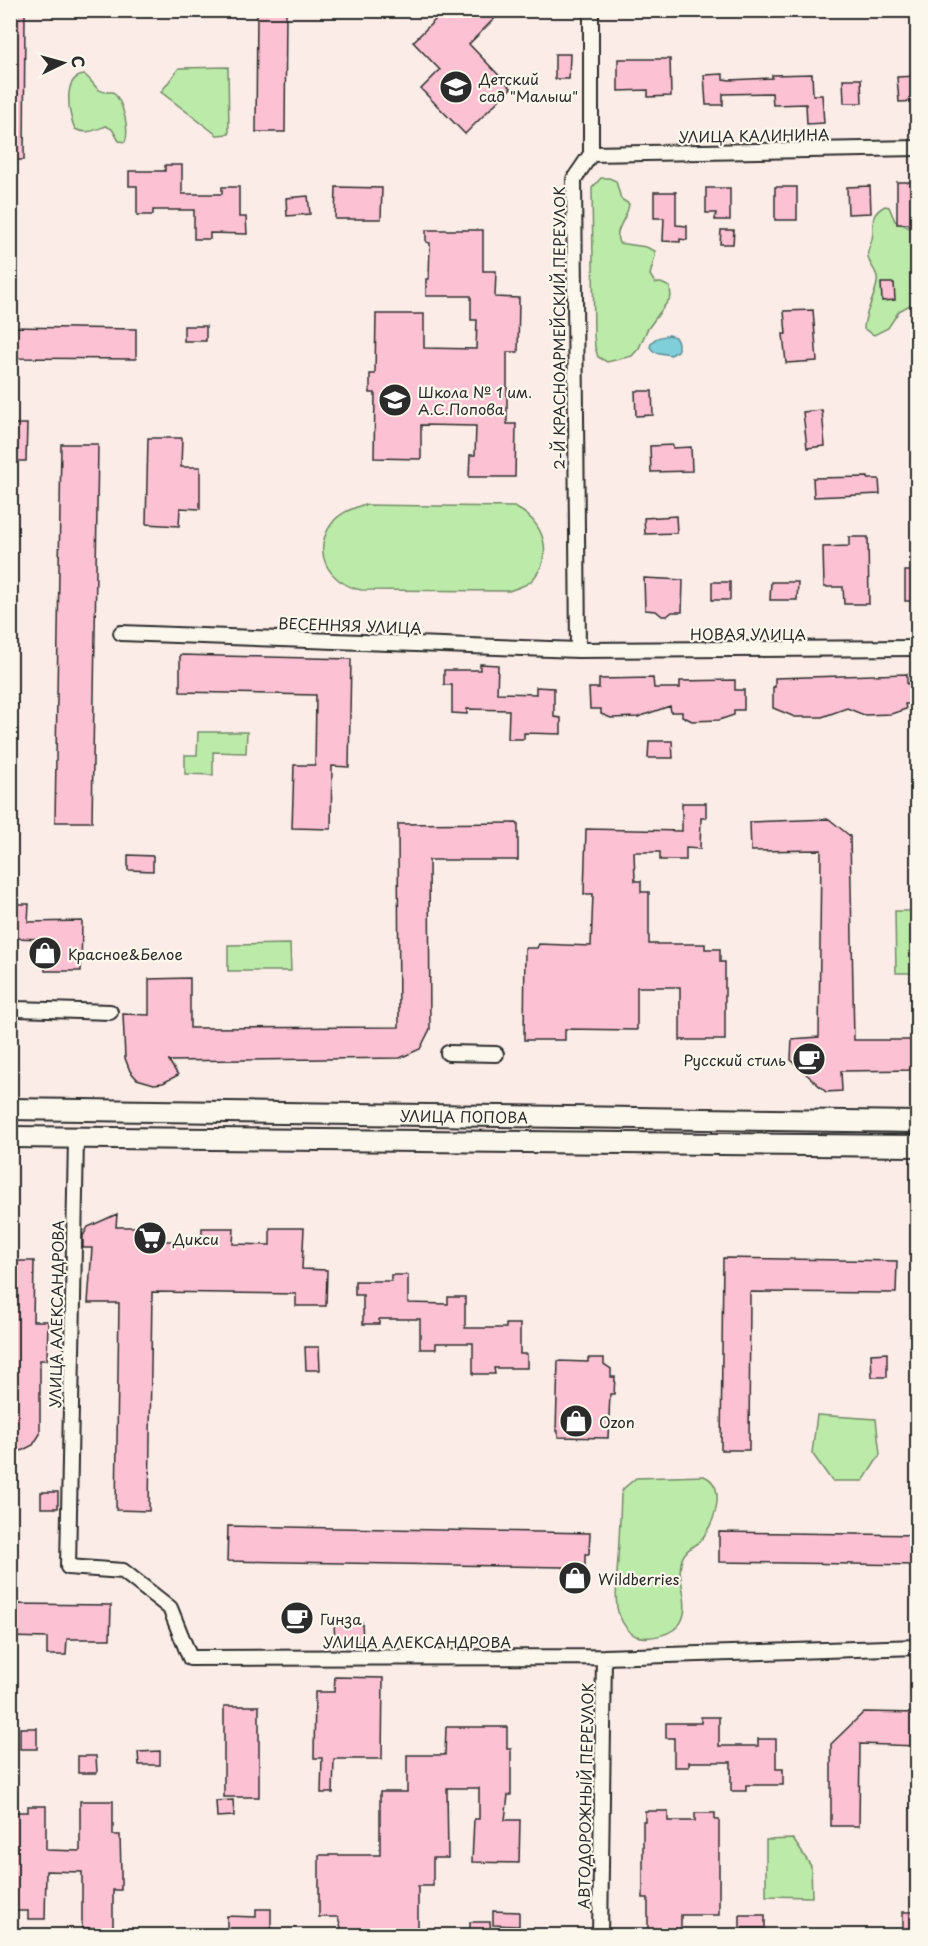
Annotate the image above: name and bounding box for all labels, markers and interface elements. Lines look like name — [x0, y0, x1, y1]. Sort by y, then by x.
north arrow — [33, 33, 93, 93]
text: С — [66, 55, 91, 69]
place label: Детский сад "Малыш" — [478, 67, 578, 107]
school or university icon: Детский сад "Малыш" — [438, 69, 474, 105]
street label: УЛИЦА КАЛИНИНА — [678, 122, 830, 148]
street label: 2-Й КРАСНОАРМЕЙСКИЙ ПЕРЕУЛОК — [547, 186, 570, 470]
place label: Школа № 1 им. А.С.Попова — [418, 380, 532, 420]
school or university icon: Школа № 1 им. А.С.Попова — [377, 382, 413, 418]
street label: ВЕСЕННЯЯ УЛИЦА — [278, 611, 422, 639]
street label: НОВАЯ УЛИЦА — [690, 622, 806, 645]
shop icon: Красное&Белое — [27, 935, 63, 971]
place label: Красное&Белое — [68, 942, 183, 965]
cafe icon: Русский стиль — [791, 1041, 827, 1077]
place label: Русский стиль — [684, 1048, 786, 1071]
street label: УЛИЦА ПОПОВА — [400, 1103, 528, 1128]
street label: УЛИЦА АЛЕКСАНДРОВА — [43, 1220, 69, 1408]
supermarket icon: Дикси — [132, 1220, 168, 1256]
place label: Дикси — [172, 1227, 219, 1250]
shop icon: Ozon — [558, 1403, 594, 1439]
place label: Ozon — [599, 1410, 635, 1433]
shop icon: Wildberries — [557, 1560, 593, 1596]
place label: Wildberries — [598, 1567, 680, 1590]
cafe icon: Гинза — [279, 1600, 315, 1636]
place label: Гинза — [320, 1607, 362, 1630]
street label: УЛИЦА АЛЕКСАНДРОВА — [323, 1630, 511, 1653]
street label: АВТОДОРОЖНЫЙ ПЕРЕУЛОК — [572, 1682, 598, 1909]

